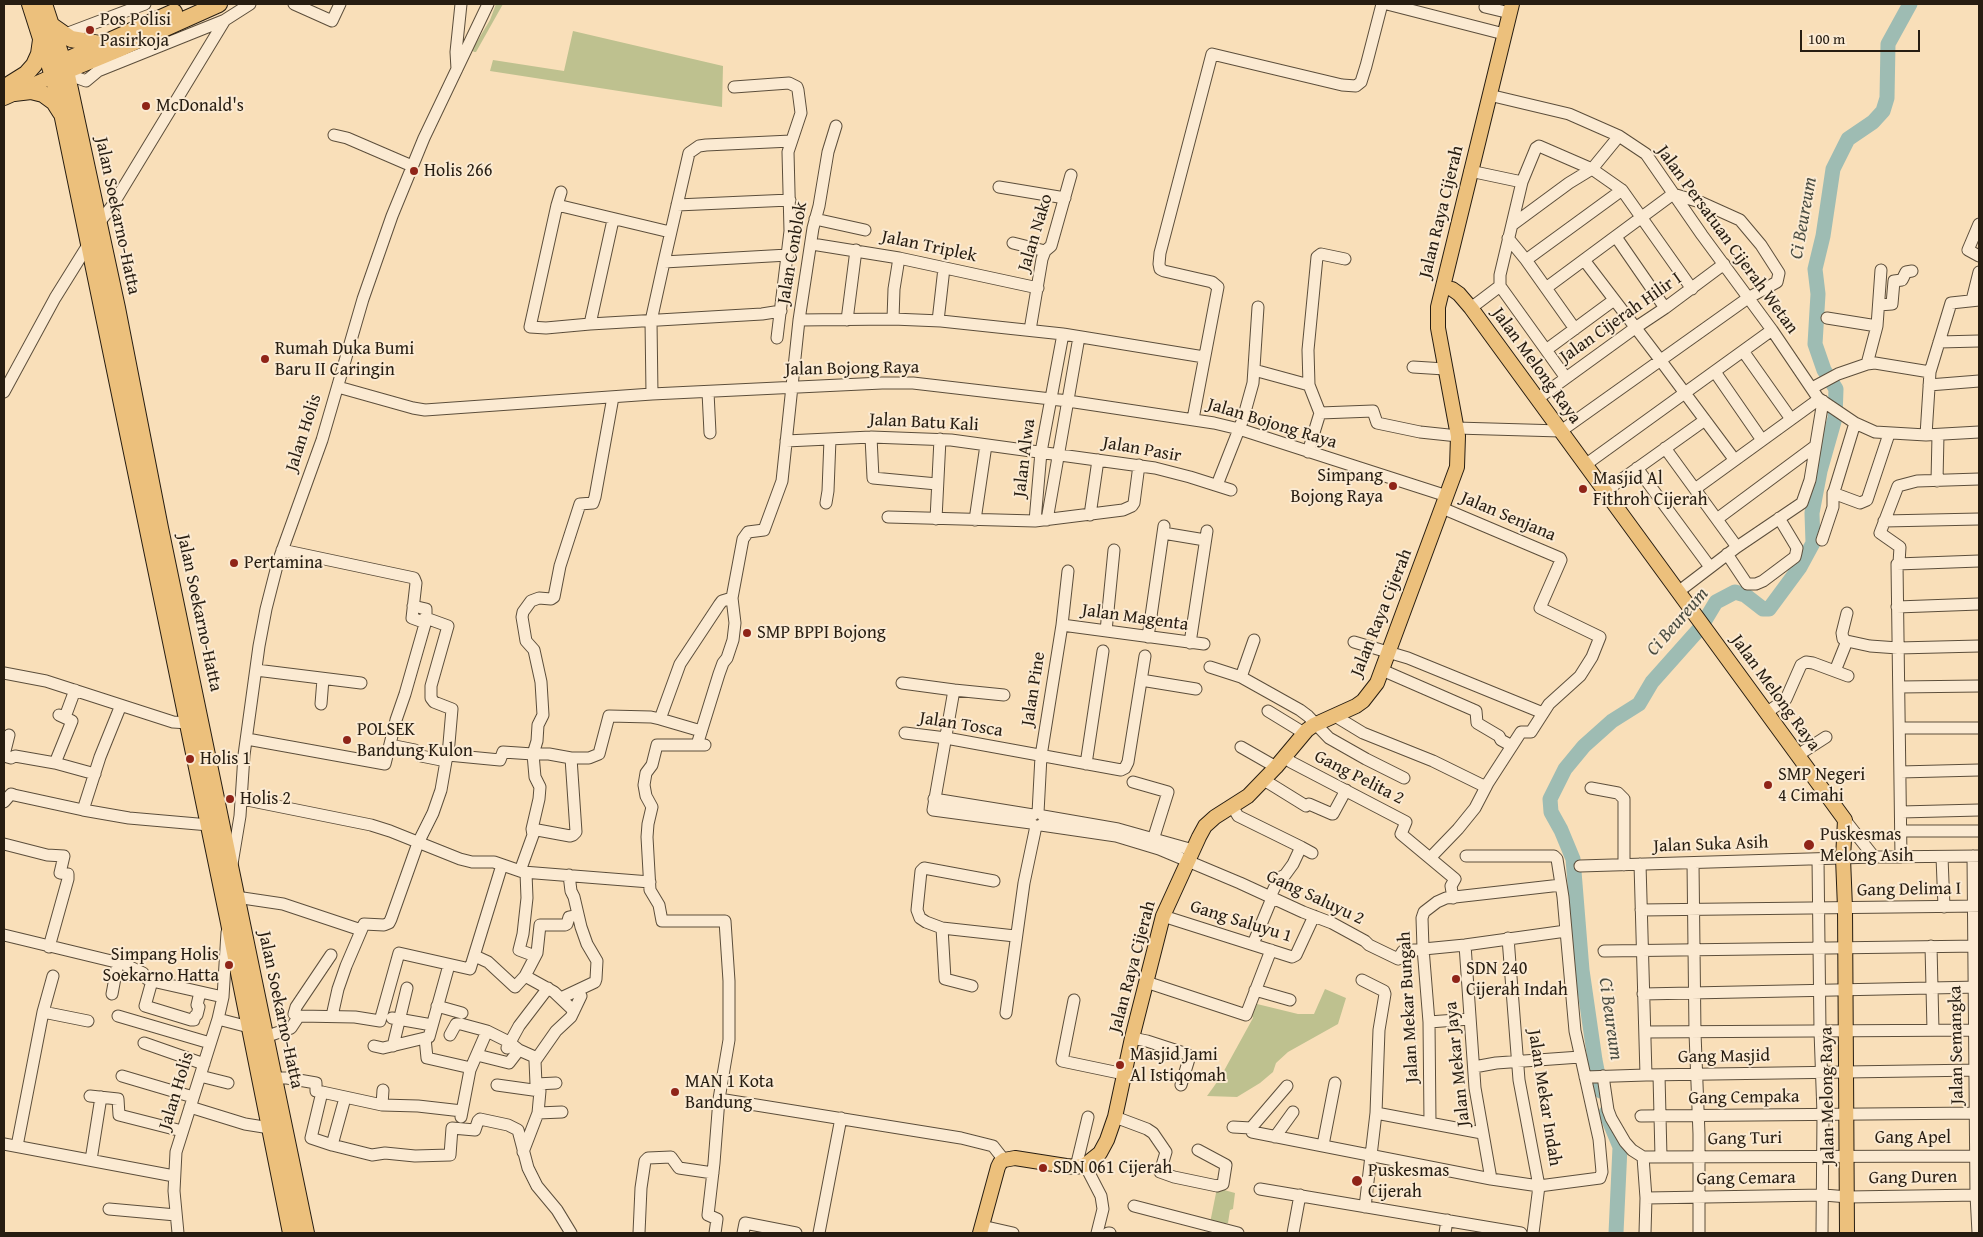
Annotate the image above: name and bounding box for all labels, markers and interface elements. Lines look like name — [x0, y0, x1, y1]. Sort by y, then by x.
place label: Pos Polisi Pasirkoja — [100, 9, 171, 52]
scale bar — [1803, 20, 1923, 52]
marker: Pos Polisi Pasirkoja — [84, 24, 96, 36]
text: 100 m — [1808, 28, 1845, 49]
place label: McDonald's — [156, 95, 244, 117]
marker: McDonald's — [140, 100, 152, 112]
street label: Jalan Soekarno-Hatta — [90, 135, 144, 297]
street label: Jalan Persatuan Cijerah Wetan — [1651, 142, 1803, 338]
street label: Jalan Raya Cijerah — [1415, 143, 1469, 281]
place label: Holis 266 — [424, 160, 492, 182]
marker: Holis 266 — [408, 165, 420, 177]
water label: Ci Beureum — [1786, 175, 1822, 261]
street label: Jalan Nako — [1014, 192, 1058, 274]
street label: Jalan Conblok — [773, 200, 813, 306]
street label: Jalan Triplek — [879, 226, 979, 268]
street label: Jalan Cijerah Hilir I — [1556, 268, 1686, 368]
street label: Jalan Melong Raya — [1487, 304, 1585, 428]
place label: Rumah Duka Bumi Baru II Caringin — [275, 338, 414, 380]
marker: Rumah Duka Bumi Baru II Caringin — [259, 353, 271, 365]
street label: Jalan Bojong Raya — [785, 357, 919, 381]
street label: Jalan Holis — [281, 392, 327, 474]
street label: Jalan Bojong Raya — [1205, 394, 1339, 454]
street label: Jalan Batu Kali — [869, 409, 979, 437]
street label: Jalan Alwa — [1009, 418, 1041, 498]
street label: Jalan Pasir — [1101, 432, 1183, 468]
place label: Simpang Bojong Raya — [1290, 465, 1383, 508]
place label: Masjid Al Fithroh Cijerah — [1593, 468, 1708, 510]
marker: Simpang Bojong Raya — [1387, 480, 1399, 492]
marker: Masjid Al Fithroh Cijerah — [1577, 483, 1589, 495]
street label: Jalan Senjana — [1457, 487, 1559, 547]
street label: Jalan Soekarno-Hatta — [172, 532, 226, 694]
street label: Jalan Raya Cijerah — [1347, 546, 1417, 680]
place label: Pertamina — [244, 552, 323, 574]
marker: Pertamina — [228, 557, 240, 569]
water label: Ci Beureum — [1642, 583, 1714, 661]
street label: Jalan Magenta — [1080, 600, 1190, 636]
place label: SMP BPPI Bojong — [757, 622, 886, 644]
marker: SMP BPPI Bojong — [741, 627, 753, 639]
street label: Jalan Melong Raya — [1726, 631, 1824, 755]
street label: Jalan Pine — [1017, 650, 1051, 728]
street label: Jalan Tosca — [918, 708, 1004, 742]
place label: POLSEK Bandung Kulon — [357, 719, 473, 762]
marker: POLSEK Bandung Kulon — [341, 734, 353, 746]
street label: Gang Pelita 2 — [1310, 746, 1408, 810]
place label: Holis 1 — [200, 748, 251, 770]
marker: Holis 1 — [184, 753, 196, 765]
place label: SMP Negeri 4 Cimahi — [1778, 764, 1865, 806]
marker: SMP Negeri 4 Cimahi — [1762, 779, 1774, 791]
place label: Holis 2 — [240, 788, 291, 810]
marker: Holis 2 — [224, 793, 236, 805]
place label: Puskesmas Melong Asih — [1820, 824, 1914, 866]
street label: Jalan Suka Asih — [1653, 832, 1769, 858]
marker: Puskesmas Melong Asih — [1802, 838, 1816, 852]
street label: Gang Saluyu 2 — [1263, 866, 1367, 930]
street label: Gang Delima I — [1857, 878, 1961, 902]
street label: Gang Saluyu 1 — [1187, 896, 1295, 948]
street label: Jalan Raya Cijerah — [1105, 899, 1161, 1035]
street label: Jalan Soekarno-Hatta — [253, 929, 307, 1091]
street label: Jalan Mekar Bungah — [1394, 931, 1424, 1083]
place label: Simpang Holis Soekarno Hatta — [103, 944, 219, 986]
place label: SDN 240 Cijerah Indah — [1466, 958, 1568, 1001]
marker: Simpang Holis Soekarno Hatta — [223, 959, 235, 971]
marker: SDN 240 Cijerah Indah — [1450, 973, 1462, 985]
water label: Ci Beureum — [1593, 976, 1627, 1062]
street label: Jalan Semangka — [1945, 985, 1969, 1105]
street label: Jalan Mekar Jaya — [1441, 1001, 1475, 1127]
street label: Jalan Melong Raya — [1816, 1027, 1840, 1165]
street label: Jalan Mekar Indah — [1523, 1028, 1565, 1168]
place label: Masjid Jami Al Istiqomah — [1130, 1044, 1226, 1086]
street label: Gang Masjid — [1678, 1045, 1770, 1069]
street label: Jalan Holis — [155, 1049, 199, 1133]
marker: Masjid Jami Al Istiqomah — [1114, 1059, 1126, 1071]
place label: MAN 1 Kota Bandung — [685, 1071, 774, 1114]
marker: MAN 1 Kota Bandung — [669, 1086, 681, 1098]
street label: Gang Cempaka — [1688, 1086, 1800, 1110]
street label: Gang Apel — [1875, 1127, 1951, 1149]
street label: Gang Turi — [1708, 1128, 1782, 1150]
place label: SDN 061 Cijerah — [1053, 1157, 1172, 1179]
place label: Puskesmas Cijerah — [1368, 1160, 1449, 1202]
marker: SDN 061 Cijerah — [1037, 1162, 1049, 1174]
street label: Gang Duren — [1869, 1166, 1957, 1190]
street label: Gang Cemara — [1696, 1167, 1796, 1191]
marker: Puskesmas Cijerah — [1350, 1174, 1364, 1188]

